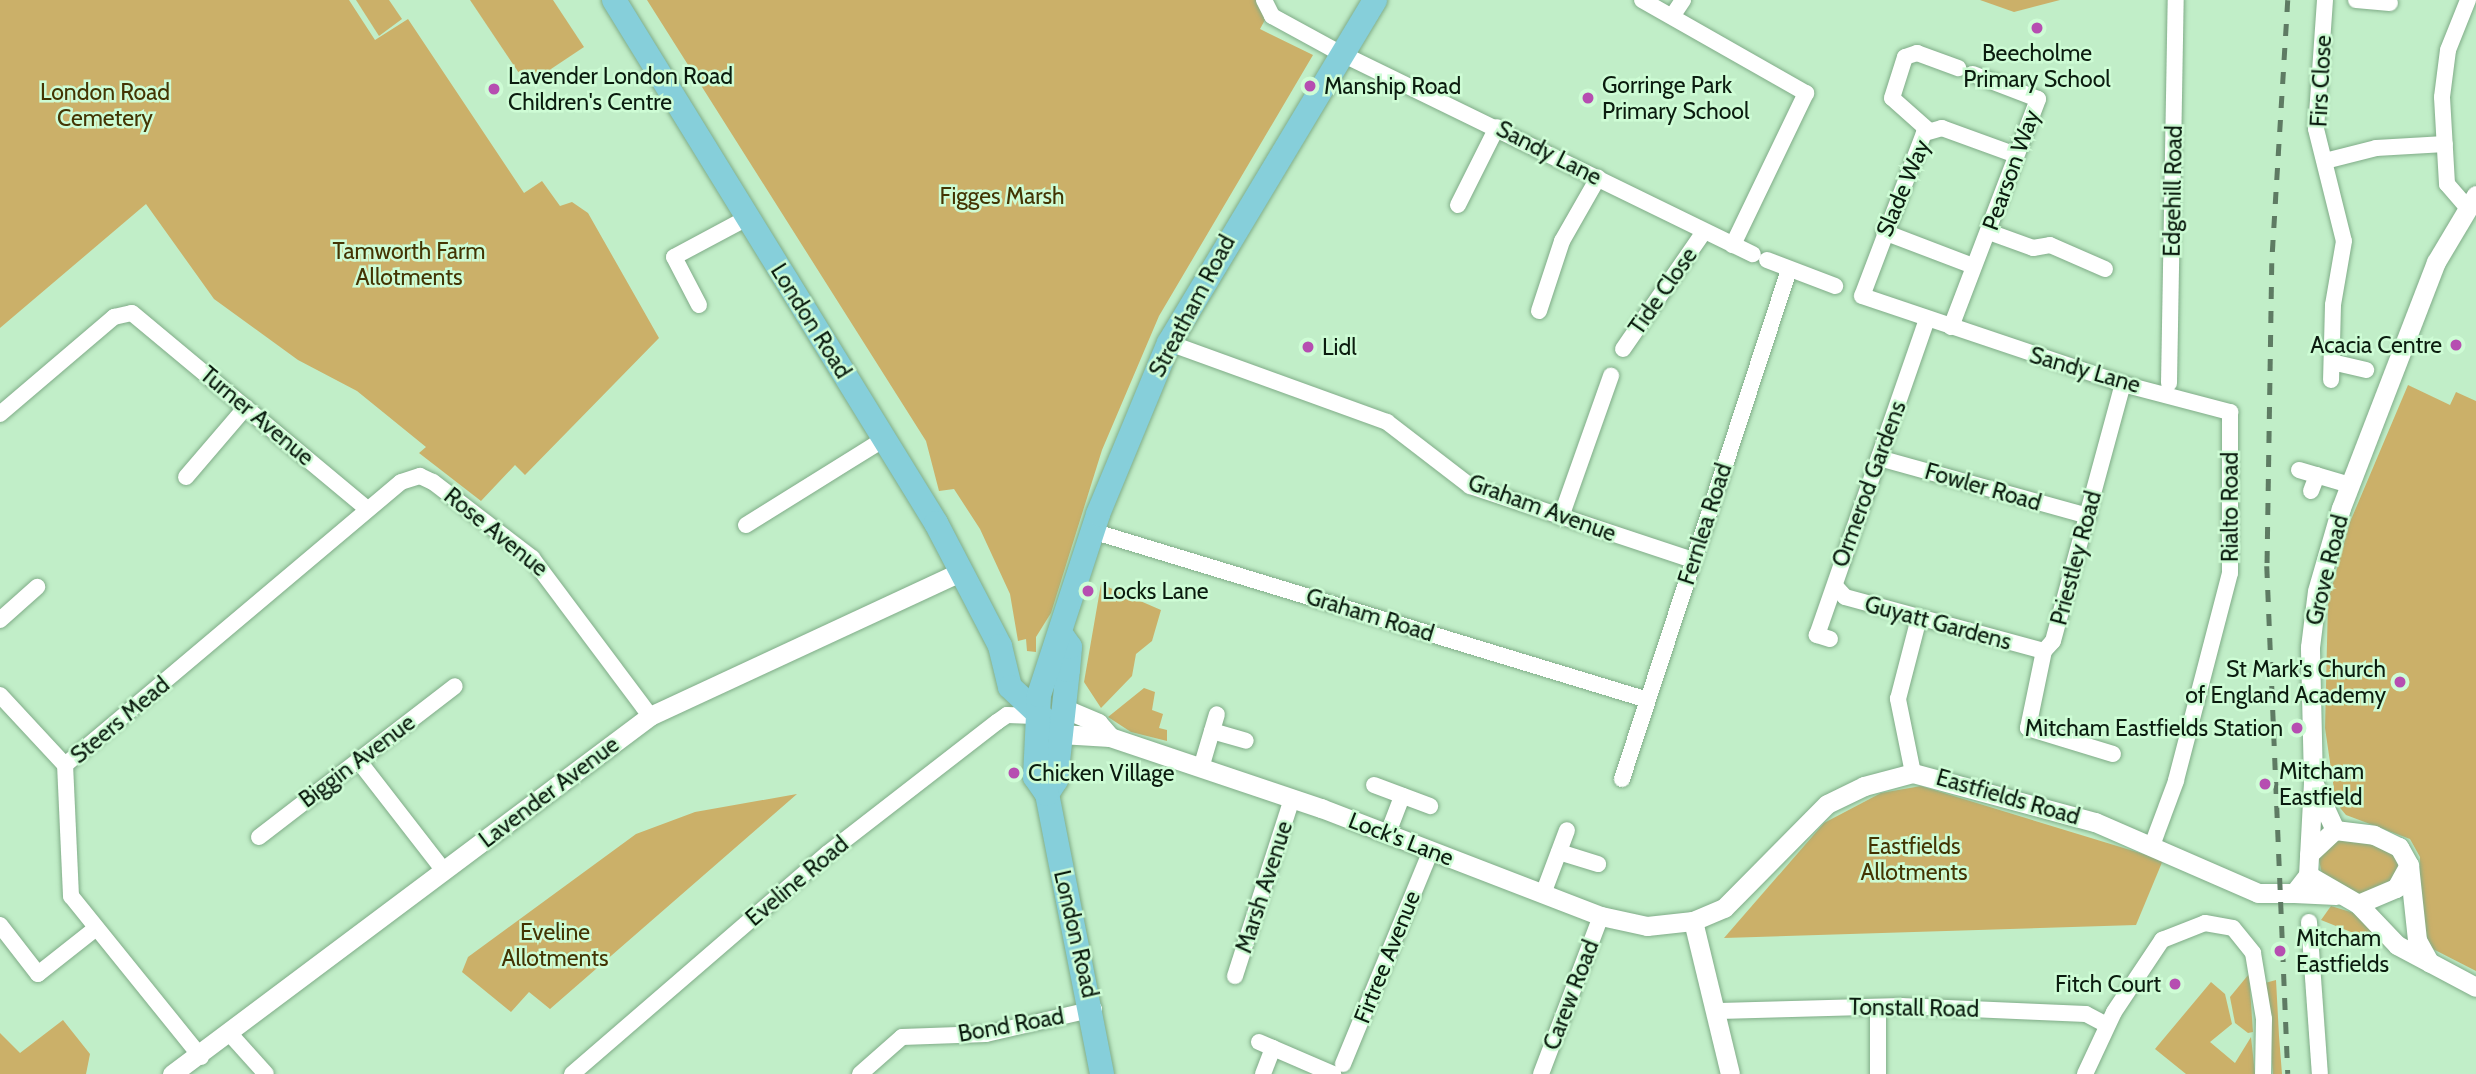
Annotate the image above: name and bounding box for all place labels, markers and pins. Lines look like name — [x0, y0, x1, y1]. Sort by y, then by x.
marker: Beecholme Primary School — [2029, 20, 2045, 36]
place label: Beecholme Primary School — [1963, 39, 2111, 93]
place label: Lavender London Road Children's Centre — [508, 62, 733, 116]
place label: Gorringe Park Primary School — [1602, 71, 1749, 125]
place label: Manship Road — [1324, 72, 1461, 100]
marker: Manship Road — [1302, 78, 1318, 94]
marker: Lavender London Road Children's Centre — [486, 81, 502, 97]
marker: Gorringe Park Primary School — [1580, 90, 1596, 106]
place label: Acacia Centre — [2310, 331, 2442, 359]
place label: Lidl — [1322, 333, 1357, 361]
marker: Acacia Centre — [2448, 337, 2464, 353]
marker: Lidl — [1300, 339, 1316, 355]
place label: Locks Lane — [1102, 577, 1209, 605]
marker: Locks Lane — [1080, 583, 1096, 599]
place label: St Mark's Church of England Academy — [2185, 655, 2386, 709]
marker: St Mark's Church of England Academy — [2392, 674, 2408, 690]
place label: Mitcham Eastfields Station — [2025, 714, 2283, 742]
marker: Mitcham Eastfields Station — [2289, 720, 2305, 736]
place label: Mitcham Eastfield — [2279, 757, 2364, 811]
place label: Chicken Village — [1028, 759, 1175, 787]
marker: Chicken Village — [1006, 765, 1022, 781]
marker: Mitcham Eastfield — [2257, 776, 2273, 792]
place label: Mitcham Eastfields — [2296, 924, 2389, 978]
marker: Mitcham Eastfields — [2270, 941, 2290, 961]
place label: Fitch Court — [2055, 970, 2161, 998]
marker: Fitch Court — [2167, 976, 2183, 992]

